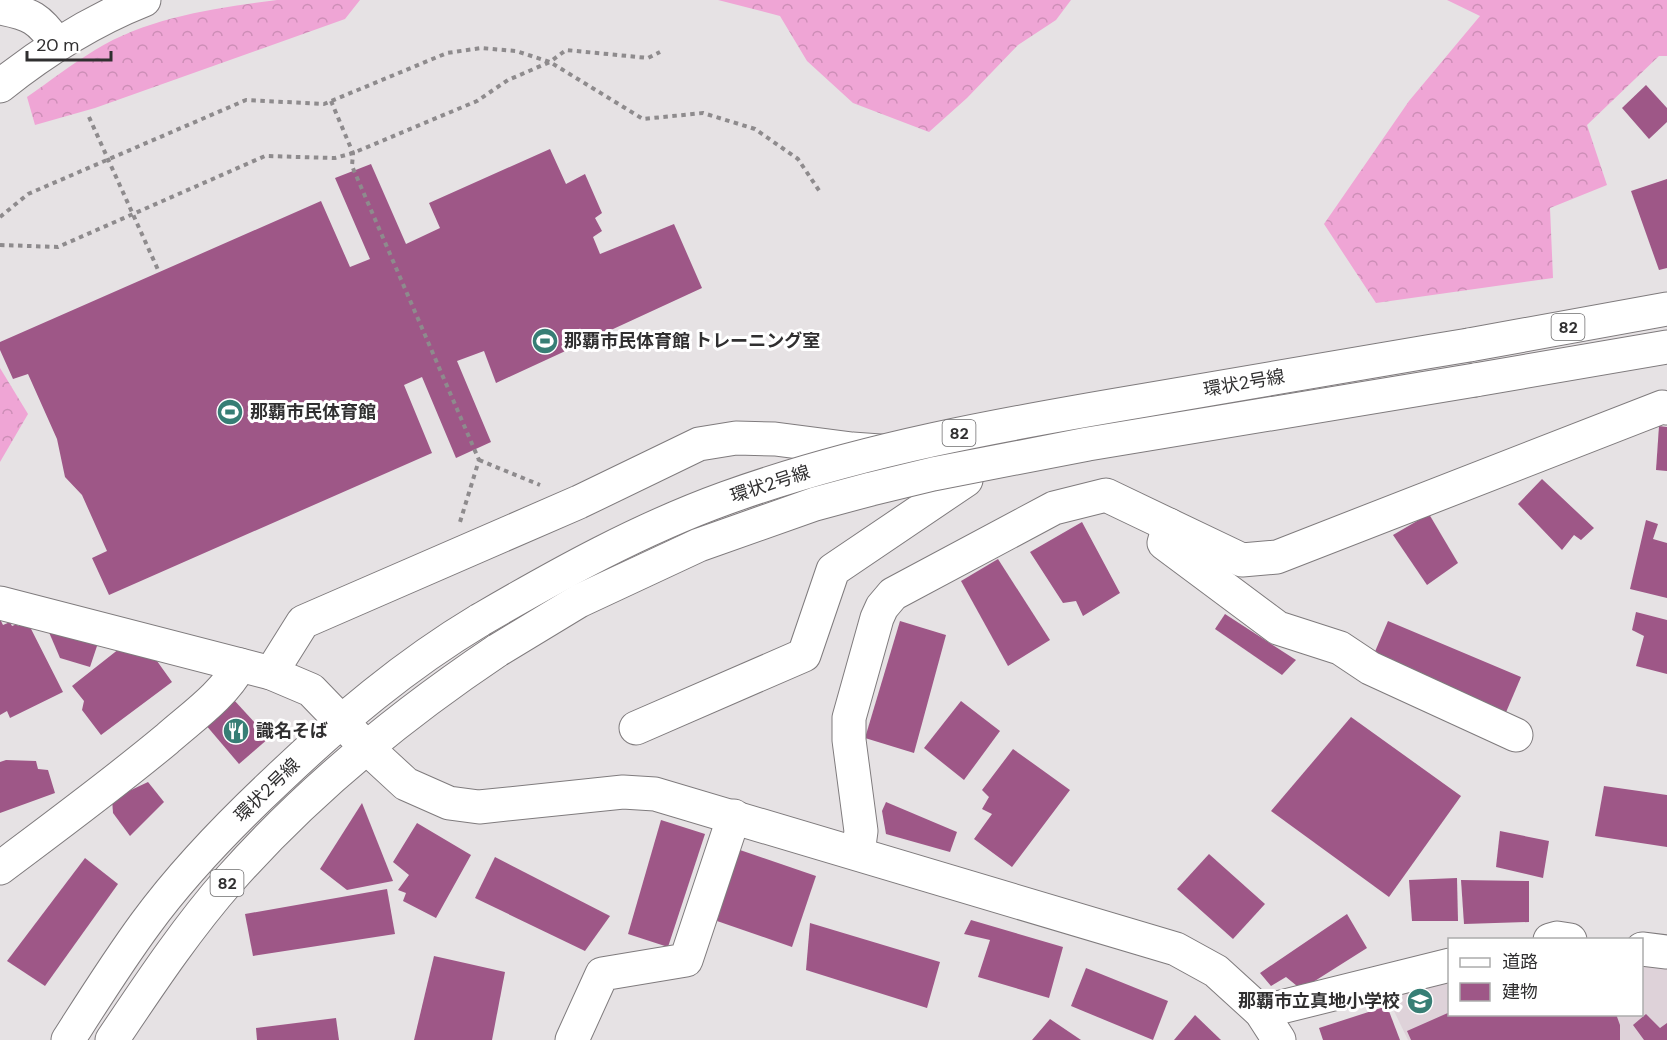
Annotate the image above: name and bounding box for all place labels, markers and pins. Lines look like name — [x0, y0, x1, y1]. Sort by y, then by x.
sports icon: 那覇市民体育館 トレーニング室 — [530, 326, 560, 356]
place label: 那覇市民体育館 トレーニング室 — [564, 329, 820, 353]
sports icon: 那覇市民体育館 — [215, 397, 245, 427]
place label: 那覇市民体育館 — [250, 400, 376, 424]
restaurant icon: 識名そば — [221, 716, 251, 746]
place label: 識名そば — [256, 719, 328, 743]
school or university icon: 那覇市立真地小学校 — [1405, 986, 1435, 1016]
place label: 那覇市立真地小学校 — [1238, 989, 1400, 1013]

